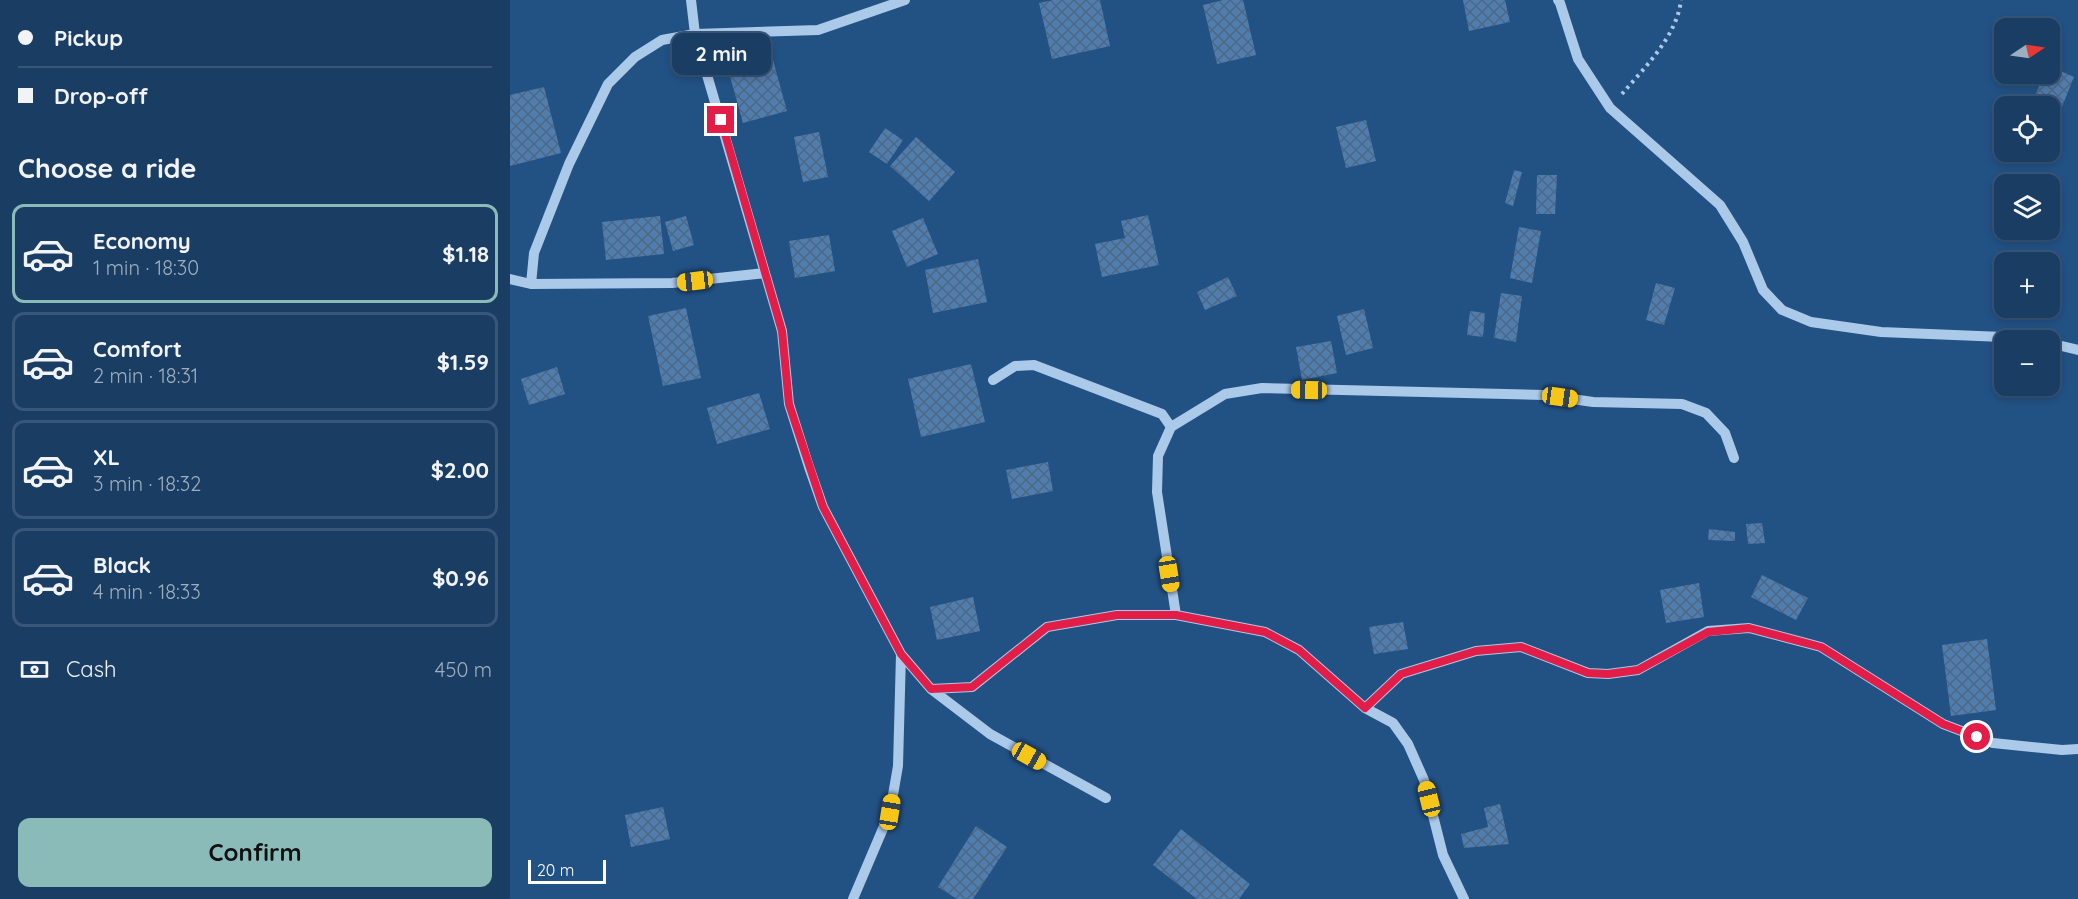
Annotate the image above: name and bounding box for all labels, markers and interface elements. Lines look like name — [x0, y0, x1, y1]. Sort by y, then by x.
north arrow — [1994, 18, 2060, 84]
map controls — [1994, 18, 2060, 396]
text: Pickup — [54, 24, 123, 52]
callout: 2 min — [672, 33, 770, 75]
text: 2 min — [695, 41, 748, 66]
text: Drop-off — [54, 82, 148, 110]
button: locate — [1994, 96, 2060, 162]
route end — [707, 106, 734, 133]
text: Choose a ride — [18, 151, 196, 185]
button: layers — [1994, 174, 2060, 240]
icon: car — [21, 227, 75, 281]
text: Economy — [93, 227, 191, 255]
text: $1.18 — [442, 240, 489, 268]
button: + — [1994, 252, 2060, 318]
text: 1 min · 18:30 — [93, 255, 199, 280]
car — [676, 270, 714, 292]
button: − — [1994, 330, 2060, 396]
icon: car — [21, 335, 75, 389]
text: Comfort — [93, 335, 182, 363]
text: $1.59 — [437, 348, 489, 376]
text: 2 min · 18:31 — [93, 363, 198, 388]
car — [1291, 381, 1327, 399]
car — [1541, 386, 1579, 408]
icon: car — [21, 443, 75, 497]
text: XL — [93, 443, 120, 471]
text: $2.00 — [431, 456, 489, 484]
text: 3 min · 18:32 — [93, 471, 201, 496]
icon: car — [21, 551, 75, 605]
text: Black — [93, 551, 151, 579]
car — [1157, 555, 1181, 593]
text: $0.96 — [432, 564, 489, 592]
text: 4 min · 18:33 — [93, 579, 201, 604]
icon: cash — [18, 653, 51, 686]
text: Cash — [66, 655, 117, 683]
text: 450 m — [435, 657, 492, 682]
route start — [1963, 723, 1990, 750]
car — [1009, 739, 1049, 773]
car — [1416, 779, 1442, 819]
car — [878, 793, 902, 831]
button: Confirm — [18, 818, 492, 887]
scale bar — [528, 857, 606, 884]
text: 20 m — [537, 860, 574, 880]

